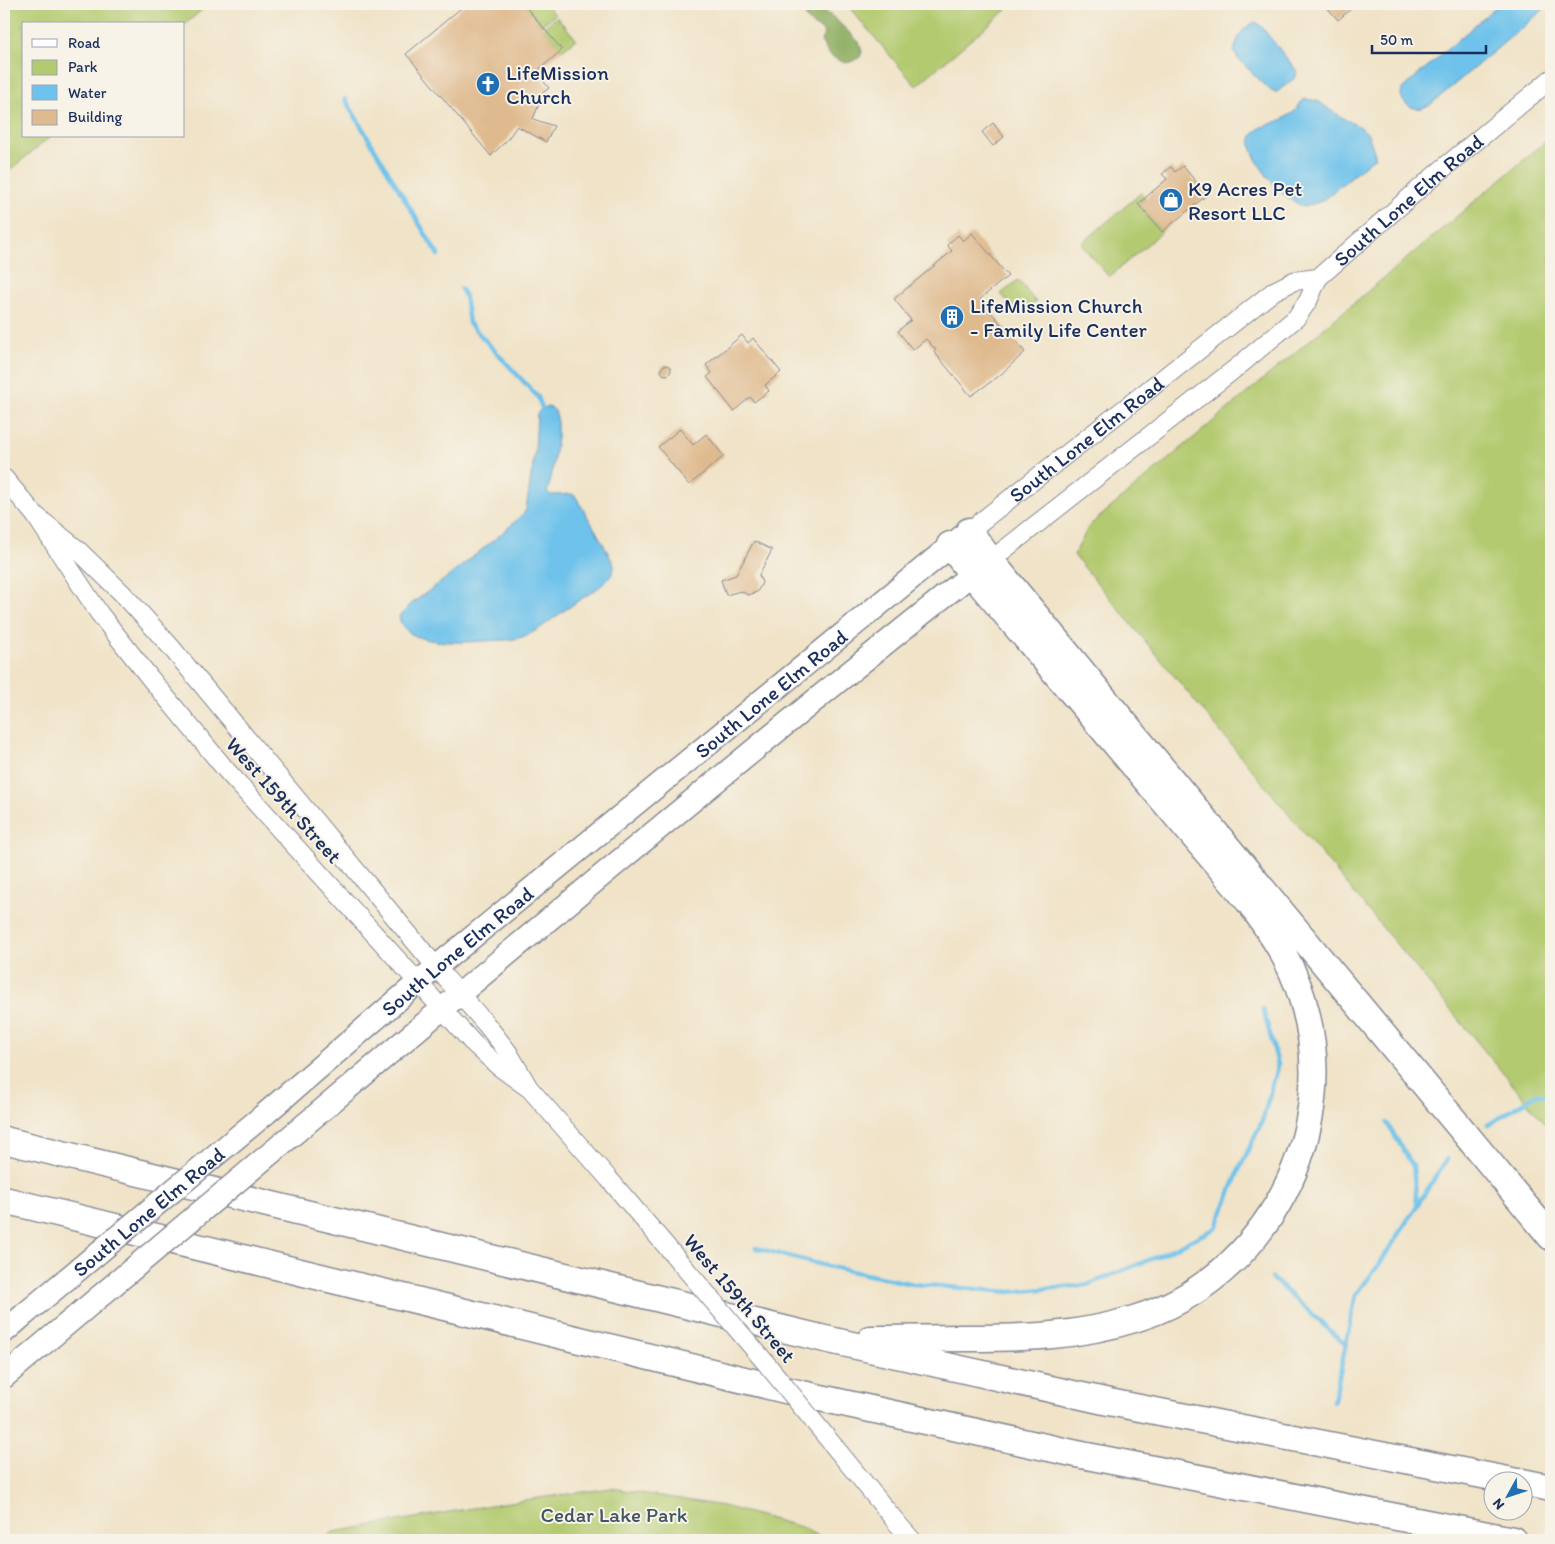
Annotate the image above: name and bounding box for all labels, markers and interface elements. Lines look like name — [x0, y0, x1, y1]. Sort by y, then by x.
legend — [22, 22, 185, 138]
scale bar — [1372, 22, 1486, 54]
text: 50 m — [1380, 31, 1413, 49]
text: Road — [68, 34, 101, 52]
text: Park — [68, 58, 98, 76]
place label: LifeMission Church — [506, 60, 609, 109]
church icon: LifeMission Church — [475, 71, 501, 97]
text: Water — [68, 84, 107, 102]
text: Building — [68, 108, 122, 126]
street label: South Lone Elm Road — [1328, 128, 1488, 271]
place label: K9 Acres Pet Resort LLC — [1188, 176, 1302, 225]
shop icon: K9 Acres Pet Resort LLC — [1158, 187, 1184, 213]
place label: LifeMission Church - Family Life Center — [970, 293, 1148, 342]
building icon: LifeMission Church - Family Life Center — [939, 304, 965, 330]
street label: South Lone Elm Road — [1004, 370, 1169, 507]
street label: South Lone Elm Road — [689, 623, 852, 763]
street label: West 159th Street — [221, 732, 347, 868]
street label: South Lone Elm Road — [376, 880, 538, 1021]
street label: South Lone Elm Road — [67, 1141, 230, 1282]
street label: West 159th Street — [679, 1228, 801, 1368]
north arrow — [1482, 1472, 1532, 1522]
text: N — [1489, 1495, 1508, 1513]
park label: Cedar Lake Park — [541, 1502, 688, 1527]

